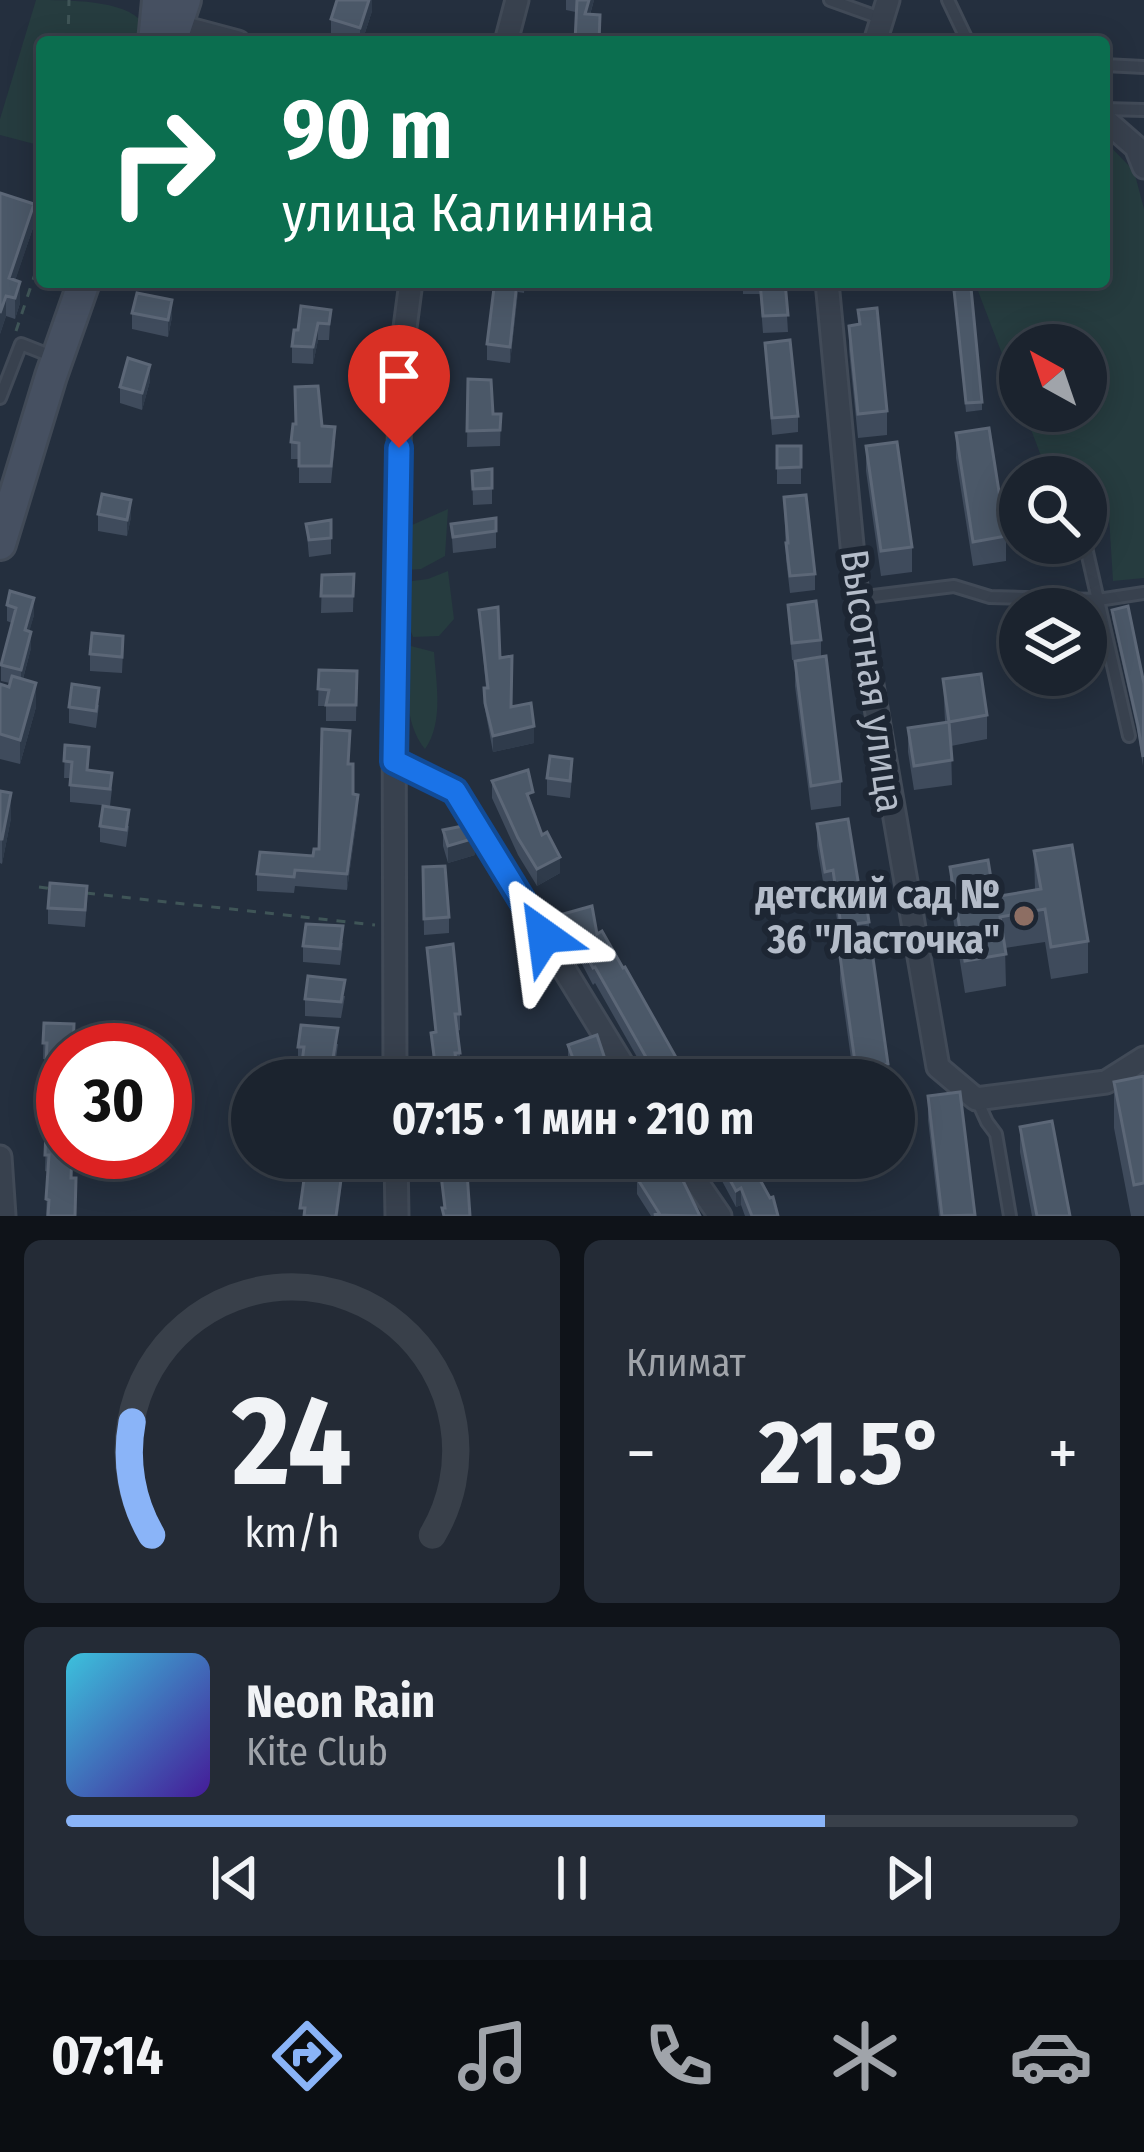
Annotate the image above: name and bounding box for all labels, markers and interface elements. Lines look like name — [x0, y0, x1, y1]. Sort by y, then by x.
text: 90 m — [282, 79, 453, 180]
icon: right — [84, 84, 240, 240]
text: улица Калинина — [282, 181, 655, 245]
north arrow — [999, 324, 1107, 432]
map controls — [999, 324, 1107, 696]
pin — [348, 325, 450, 448]
icon: arrive — [366, 343, 432, 409]
button: search — [999, 456, 1107, 564]
street label: Высотная улица — [831, 547, 913, 815]
button: layers — [999, 588, 1107, 696]
place label: детский сад № 36 "Ласточка" — [755, 872, 1000, 963]
position arrow — [481, 873, 607, 999]
marker: детский сад № 36 "Ласточка" — [1011, 903, 1037, 929]
speed limit sign: 30 — [36, 1023, 192, 1179]
text: 07:15 · 1 мин · 210 m — [392, 1092, 754, 1146]
text: Климат — [626, 1340, 746, 1386]
text: 24 — [231, 1367, 352, 1517]
text: 21.5° — [759, 1399, 944, 1507]
text: − — [626, 1414, 656, 1493]
text: + — [1048, 1414, 1078, 1493]
text: km/h — [244, 1506, 340, 1557]
text: Neon Rain — [246, 1675, 435, 1729]
text: Kite Club — [246, 1729, 388, 1775]
icon: previous — [202, 1845, 268, 1911]
icon: pause — [539, 1845, 605, 1911]
icon: next — [876, 1845, 942, 1911]
icon: directions — [265, 2014, 349, 2098]
icon: music — [451, 2014, 535, 2098]
icon: phone — [637, 2014, 721, 2098]
icon: climate — [823, 2014, 907, 2098]
icon: car — [1009, 2014, 1093, 2098]
text: 07:14 — [51, 2024, 164, 2088]

